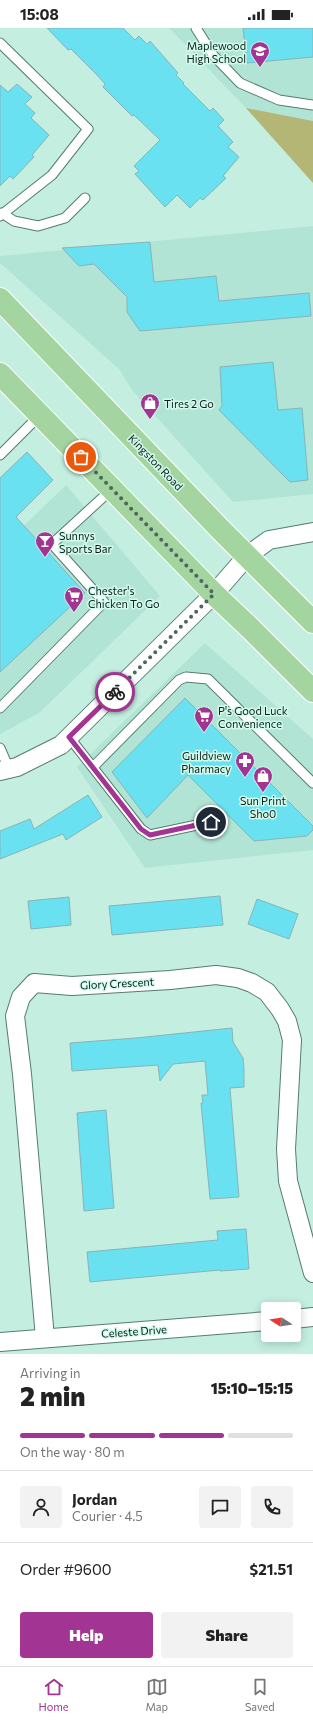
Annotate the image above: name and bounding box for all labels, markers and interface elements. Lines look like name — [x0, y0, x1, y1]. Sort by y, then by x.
text: 15:08 — [20, 5, 59, 23]
place label: Maplewood High School — [186, 39, 246, 65]
school or university icon: Maplewood High School — [249, 40, 271, 68]
shop icon: Tires 2 Go — [139, 392, 161, 420]
place label: Tires 2 Go — [164, 397, 214, 410]
street label: Kingston Road — [126, 431, 186, 493]
pin — [64, 440, 98, 474]
icon: bag — [70, 446, 92, 468]
place label: Sunnys Sports Bar — [59, 529, 112, 555]
bar icon: Sunnys Sports Bar — [34, 530, 56, 558]
place label: Chester's Chicken To Go — [88, 584, 160, 610]
supermarket icon: Chester's Chicken To Go — [63, 585, 85, 613]
courier — [95, 672, 135, 712]
icon: bike — [104, 681, 126, 703]
place label: P's Good Luck Convenience — [218, 704, 288, 730]
supermarket icon: P's Good Luck Convenience — [193, 705, 215, 733]
place label: Guildview Pharmacy — [181, 749, 231, 775]
pharmacy icon: Guildview Pharmacy — [234, 750, 256, 778]
shop icon: Sun Print Sho0 — [252, 765, 274, 793]
place label: Sun Print Sho0 — [240, 794, 286, 820]
pin — [194, 805, 228, 839]
icon: home — [200, 811, 222, 833]
street label: Glory Crescent — [80, 975, 155, 991]
north arrow — [261, 1302, 301, 1342]
map controls — [261, 1302, 301, 1342]
street label: Celeste Drive — [101, 1322, 167, 1340]
text: Arriving in — [20, 1365, 80, 1381]
text: 15:10–15:15 — [211, 1379, 293, 1397]
text: 2 min — [20, 1380, 85, 1411]
text: On the way · 80 m — [20, 1444, 125, 1460]
button: person — [20, 1486, 62, 1528]
button: chat — [199, 1486, 241, 1528]
button: phone — [251, 1486, 293, 1528]
text: Jordan — [72, 1490, 117, 1508]
text: Courier · 4.5 — [72, 1508, 143, 1524]
text: Order #9600 — [20, 1560, 111, 1578]
text: $21.51 — [250, 1560, 293, 1578]
button: Help — [20, 1612, 153, 1658]
button: Share — [161, 1612, 293, 1658]
tab: Home — [38, 1676, 69, 1713]
tab: Map — [145, 1676, 168, 1713]
tab: Saved — [245, 1676, 275, 1713]

